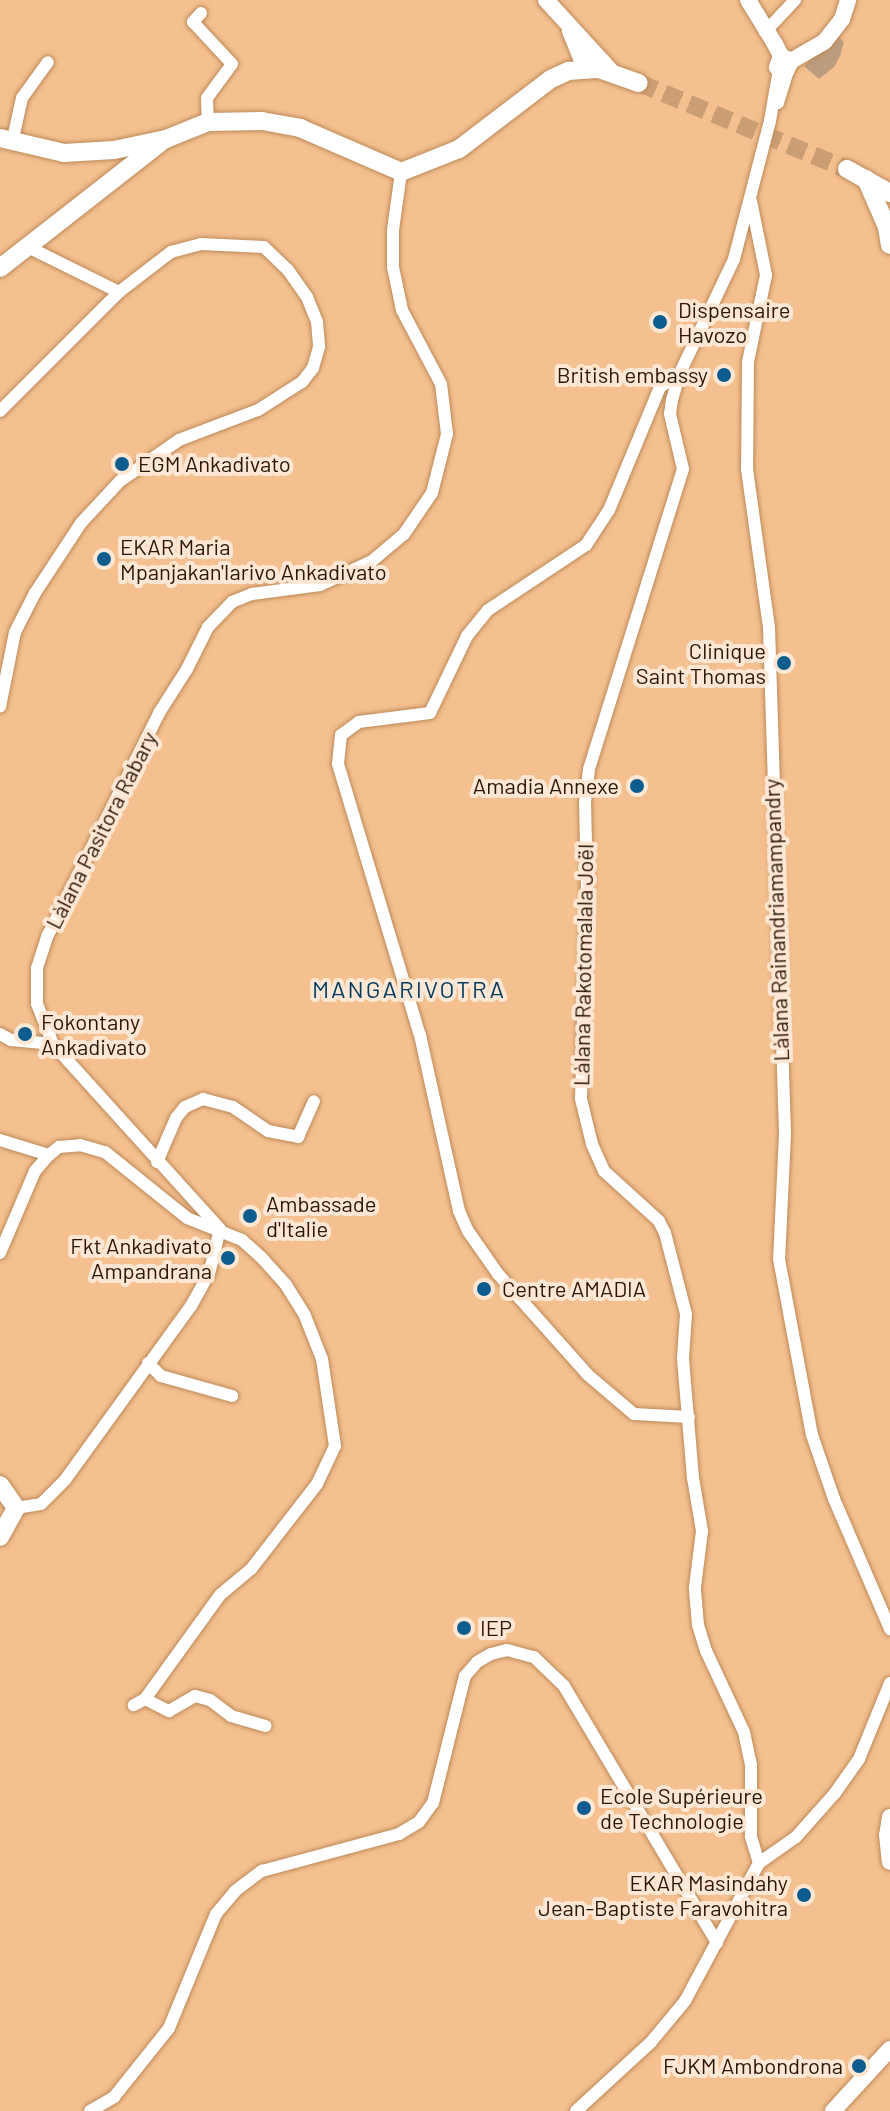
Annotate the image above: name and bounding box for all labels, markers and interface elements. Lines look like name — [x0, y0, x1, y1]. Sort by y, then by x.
place label: Dispensaire Havozo — [678, 296, 790, 348]
marker: Dispensaire Havozo — [649, 311, 671, 333]
place label: British embassy — [557, 362, 708, 388]
marker: British embassy — [715, 366, 733, 384]
place label: EGM Ankadivato — [138, 451, 291, 477]
marker: EGM Ankadivato — [113, 455, 131, 473]
place label: EKAR Maria Mpanjakan'Iarivo Ankadivato — [120, 533, 387, 584]
marker: EKAR Maria Mpanjakan'Iarivo Ankadivato — [95, 550, 113, 568]
place label: Clinique Saint Thomas — [636, 637, 766, 688]
marker: Clinique Saint Thomas — [773, 652, 795, 674]
street label: Làlana Pasitora Rabary — [40, 727, 162, 933]
place label: Amadia Annexe — [473, 773, 619, 799]
marker: Amadia Annexe — [626, 775, 648, 797]
street label: Làlana Rainandriamampandry — [758, 778, 794, 1062]
street label: Làlana Rakotomalala Joël — [568, 844, 598, 1086]
district label: MANGARIVOTRA — [312, 975, 506, 1003]
place label: Fokontany Ankadivato — [41, 1008, 147, 1060]
marker: Fokontany Ankadivato — [16, 1025, 34, 1043]
place label: Ambassade d'Italie — [266, 1190, 377, 1242]
marker: Ambassade d'Italie — [241, 1207, 259, 1225]
place label: Fkt Ankadivato Ampandrana — [70, 1232, 212, 1284]
marker: Fkt Ankadivato Ampandrana — [219, 1249, 237, 1267]
place label: Centre AMADIA — [502, 1276, 646, 1302]
marker: Centre AMADIA — [473, 1278, 495, 1300]
place label: IEP — [480, 1615, 512, 1641]
marker: IEP — [455, 1619, 473, 1637]
place label: Ecole Supérieure de Technologie — [600, 1782, 763, 1834]
marker: Ecole Supérieure de Technologie — [575, 1799, 593, 1817]
place label: EKAR Masindahy Jean-Baptiste Faravohitra — [538, 1869, 788, 1920]
marker: EKAR Masindahy Jean-Baptiste Faravohitra — [795, 1886, 813, 1904]
place label: FJKM Ambondrona — [663, 2053, 843, 2079]
marker: FJKM Ambondrona — [850, 2057, 868, 2075]

